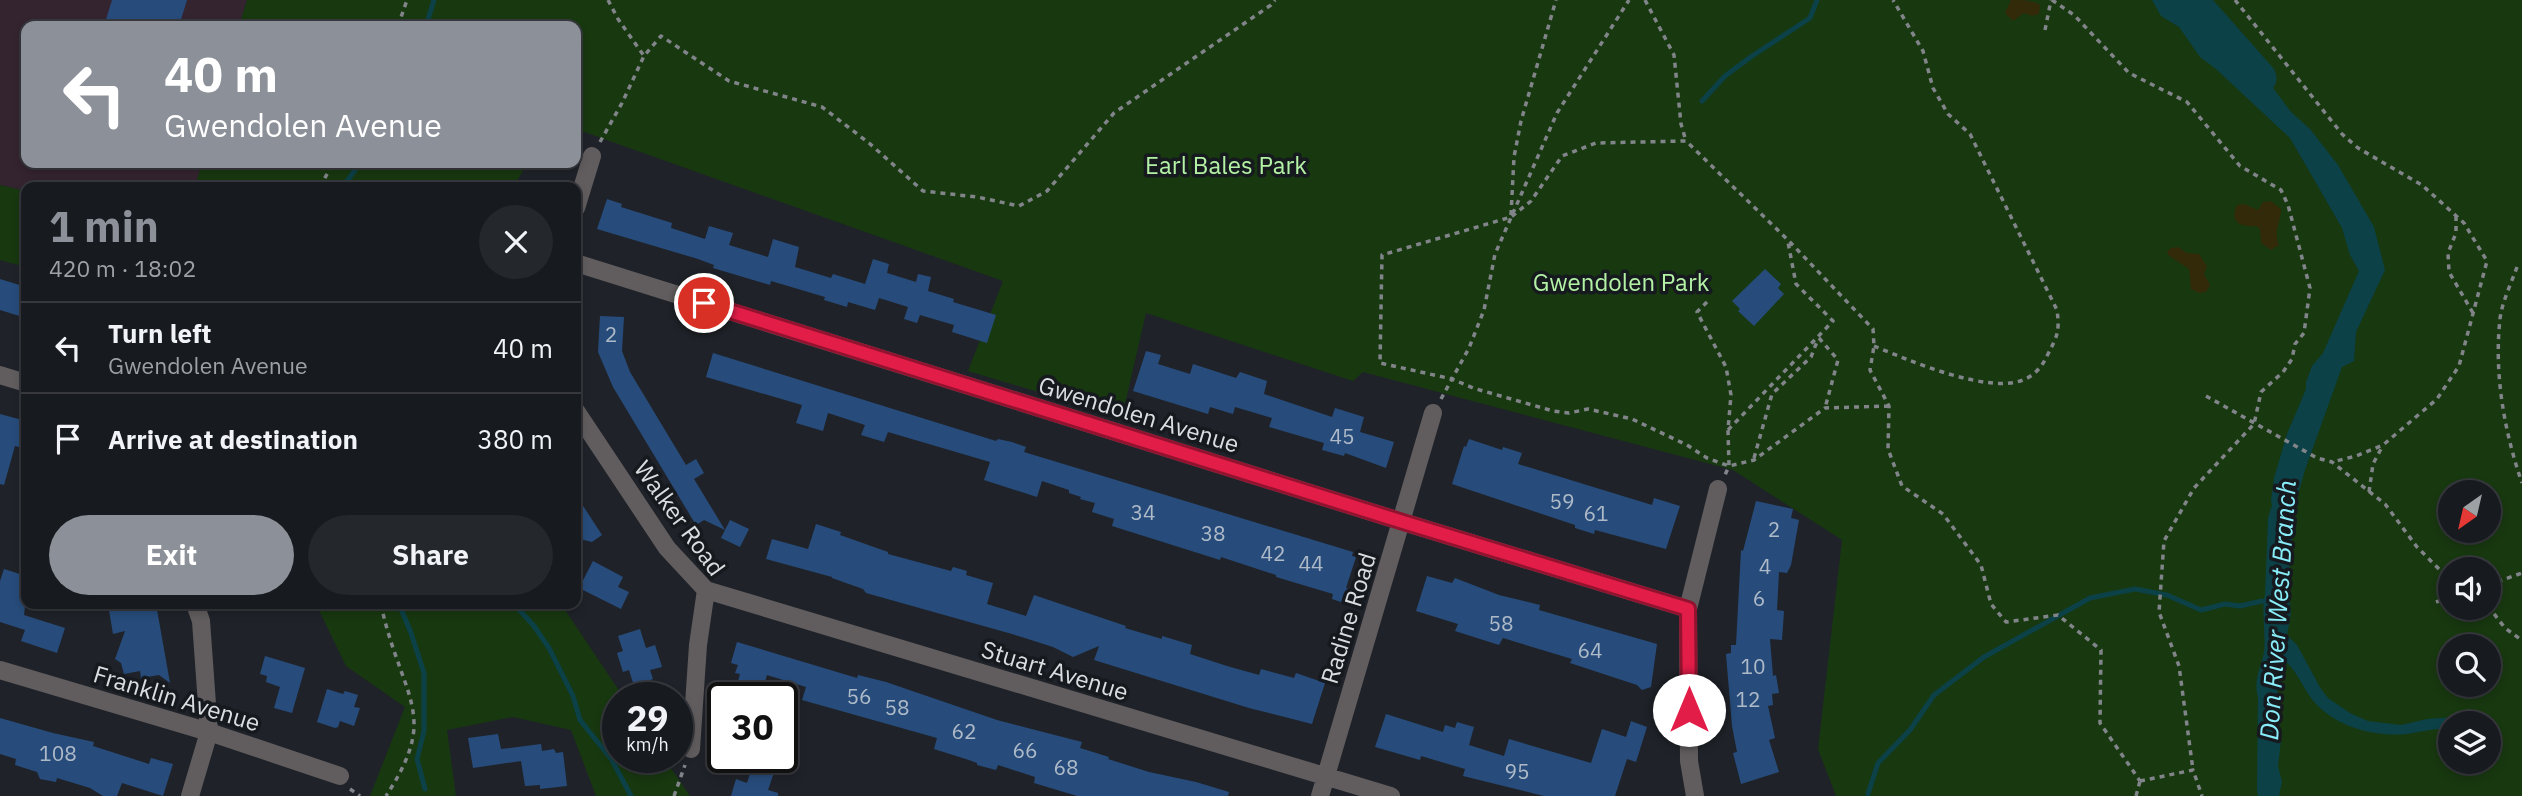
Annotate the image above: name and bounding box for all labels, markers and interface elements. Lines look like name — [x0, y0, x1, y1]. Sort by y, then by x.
text: 40 m — [164, 42, 278, 105]
icon: left — [49, 49, 140, 140]
text: Gwendolen Avenue — [164, 104, 442, 146]
park label: Earl Bales Park — [1145, 149, 1307, 181]
text: 1 min — [49, 199, 159, 254]
button: close — [479, 205, 553, 279]
text: 420 m · 18:02 — [49, 253, 196, 283]
park label: Gwendolen Park — [1533, 266, 1710, 298]
pin — [674, 273, 734, 333]
icon: arrive — [685, 284, 723, 322]
text: Turn left — [108, 316, 211, 350]
house number: 2 — [605, 320, 617, 348]
icon: left — [49, 329, 87, 367]
text: 40 m — [493, 331, 553, 365]
text: Gwendolen Avenue — [108, 350, 308, 380]
street label: Gwendolen Avenue — [1035, 368, 1243, 460]
icon: arrive — [49, 420, 87, 458]
text: Arrive at destination — [108, 422, 358, 456]
text: 380 m — [477, 422, 553, 456]
house number: 45 — [1329, 422, 1355, 450]
street label: Walker Road — [627, 454, 733, 582]
water label: Don River West Branch — [2251, 479, 2303, 741]
north arrow — [2438, 480, 2501, 542]
map controls — [2438, 480, 2501, 774]
house number: 59 — [1549, 487, 1575, 515]
house number: 34 — [1130, 498, 1156, 526]
house number: 61 — [1583, 499, 1609, 527]
button: Exit — [49, 515, 294, 595]
button: Share — [308, 515, 553, 595]
house number: 2 — [1768, 515, 1780, 543]
house number: 38 — [1200, 519, 1226, 547]
house number: 42 — [1260, 539, 1286, 567]
house number: 44 — [1298, 549, 1324, 577]
street label: Radine Road — [1313, 549, 1383, 687]
house number: 4 — [1759, 552, 1771, 580]
button: sound — [2438, 557, 2501, 620]
house number: 6 — [1753, 584, 1765, 612]
house number: 58 — [1488, 609, 1514, 637]
street label: Stuart Avenue — [978, 632, 1132, 708]
button: search — [2438, 634, 2501, 697]
house number: 64 — [1577, 636, 1603, 664]
house number: 10 — [1740, 652, 1766, 680]
street label: Franklin Avenue — [90, 657, 264, 739]
position arrow — [1652, 673, 1726, 747]
speed limit sign: 30 — [707, 682, 798, 773]
house number: 56 — [846, 682, 872, 710]
house number: 12 — [1735, 685, 1761, 713]
house number: 58 — [884, 693, 910, 721]
text: 29 — [626, 695, 669, 741]
button: layers — [2438, 711, 2501, 774]
house number: 62 — [951, 717, 977, 745]
text: km/h — [626, 733, 669, 756]
house number: 66 — [1012, 736, 1038, 764]
house number: 108 — [39, 739, 77, 767]
house number: 68 — [1053, 753, 1079, 781]
house number: 95 — [1504, 757, 1530, 785]

